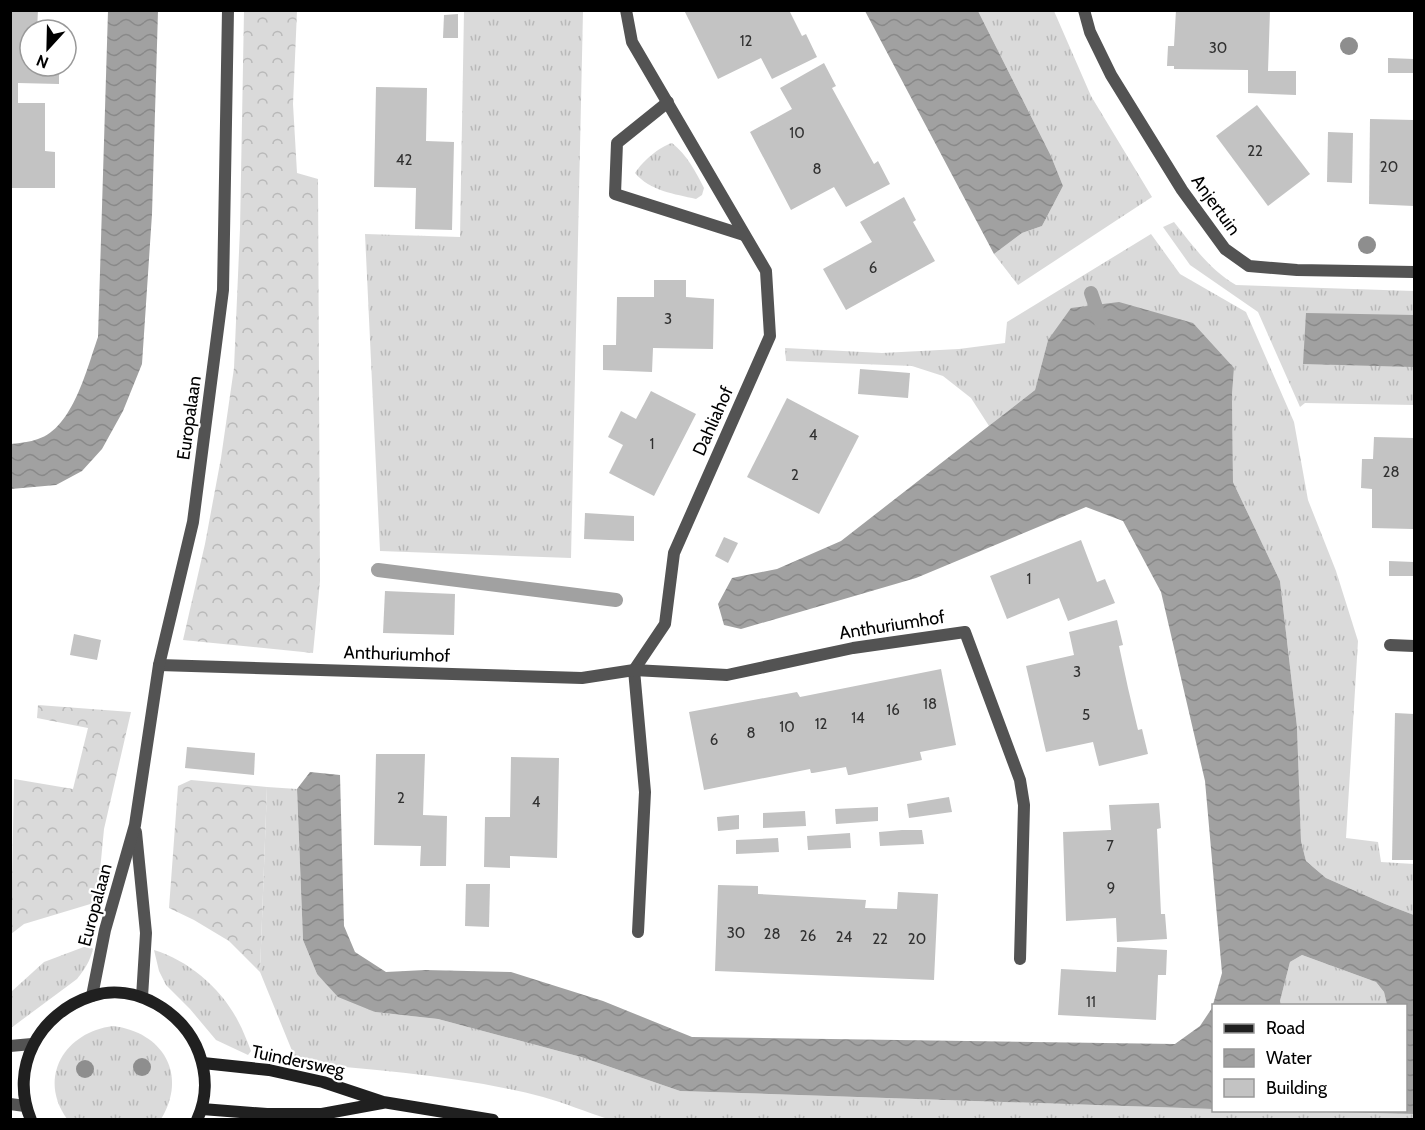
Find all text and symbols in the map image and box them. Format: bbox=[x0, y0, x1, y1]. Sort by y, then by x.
north arrow bbox=[18, 18, 78, 78]
house number: 12 bbox=[740, 32, 753, 50]
house number: 30 bbox=[1209, 39, 1227, 57]
text: N bbox=[34, 51, 51, 72]
house number: 10 bbox=[789, 124, 805, 142]
house number: 22 bbox=[1247, 142, 1263, 160]
house number: 42 bbox=[396, 151, 412, 169]
house number: 20 bbox=[1380, 158, 1398, 176]
house number: 8 bbox=[812, 160, 822, 178]
street label: Anjertuin bbox=[1187, 171, 1245, 239]
house number: 6 bbox=[869, 259, 877, 277]
house number: 3 bbox=[664, 310, 672, 328]
street label: Europalaan bbox=[172, 375, 206, 461]
street label: Dahliahof bbox=[688, 383, 738, 459]
house number: 4 bbox=[809, 426, 818, 444]
house number: 1 bbox=[650, 435, 654, 453]
house number: 28 bbox=[1383, 463, 1399, 481]
house number: 2 bbox=[791, 466, 799, 484]
house number: 1 bbox=[1027, 570, 1031, 588]
street label: Anthuriumhof bbox=[838, 606, 946, 644]
street label: Anthuriumhof bbox=[343, 641, 451, 667]
house number: 3 bbox=[1073, 663, 1081, 681]
house number: 18 bbox=[923, 695, 937, 713]
house number: 16 bbox=[886, 701, 900, 719]
house number: 5 bbox=[1082, 706, 1090, 724]
house number: 14 bbox=[851, 709, 865, 727]
house number: 12 bbox=[815, 715, 828, 733]
house number: 10 bbox=[779, 718, 795, 736]
house number: 8 bbox=[746, 724, 756, 742]
house number: 6 bbox=[710, 731, 718, 749]
house number: 2 bbox=[397, 789, 405, 807]
house number: 4 bbox=[532, 793, 541, 811]
house number: 7 bbox=[1106, 837, 1114, 855]
street label: Europalaan bbox=[73, 861, 117, 949]
house number: 9 bbox=[1107, 879, 1115, 897]
house number: 30 bbox=[727, 924, 745, 942]
house number: 28 bbox=[764, 925, 780, 943]
house number: 26 bbox=[800, 927, 816, 945]
house number: 24 bbox=[836, 928, 853, 946]
house number: 22 bbox=[872, 930, 888, 948]
house number: 20 bbox=[908, 930, 926, 948]
house number: 11 bbox=[1086, 993, 1096, 1011]
legend bbox=[1212, 1004, 1407, 1112]
text: Road bbox=[1266, 1017, 1305, 1039]
street label: Tuindersweg bbox=[249, 1040, 348, 1082]
text: Water bbox=[1266, 1047, 1312, 1069]
text: Building bbox=[1266, 1077, 1328, 1099]

